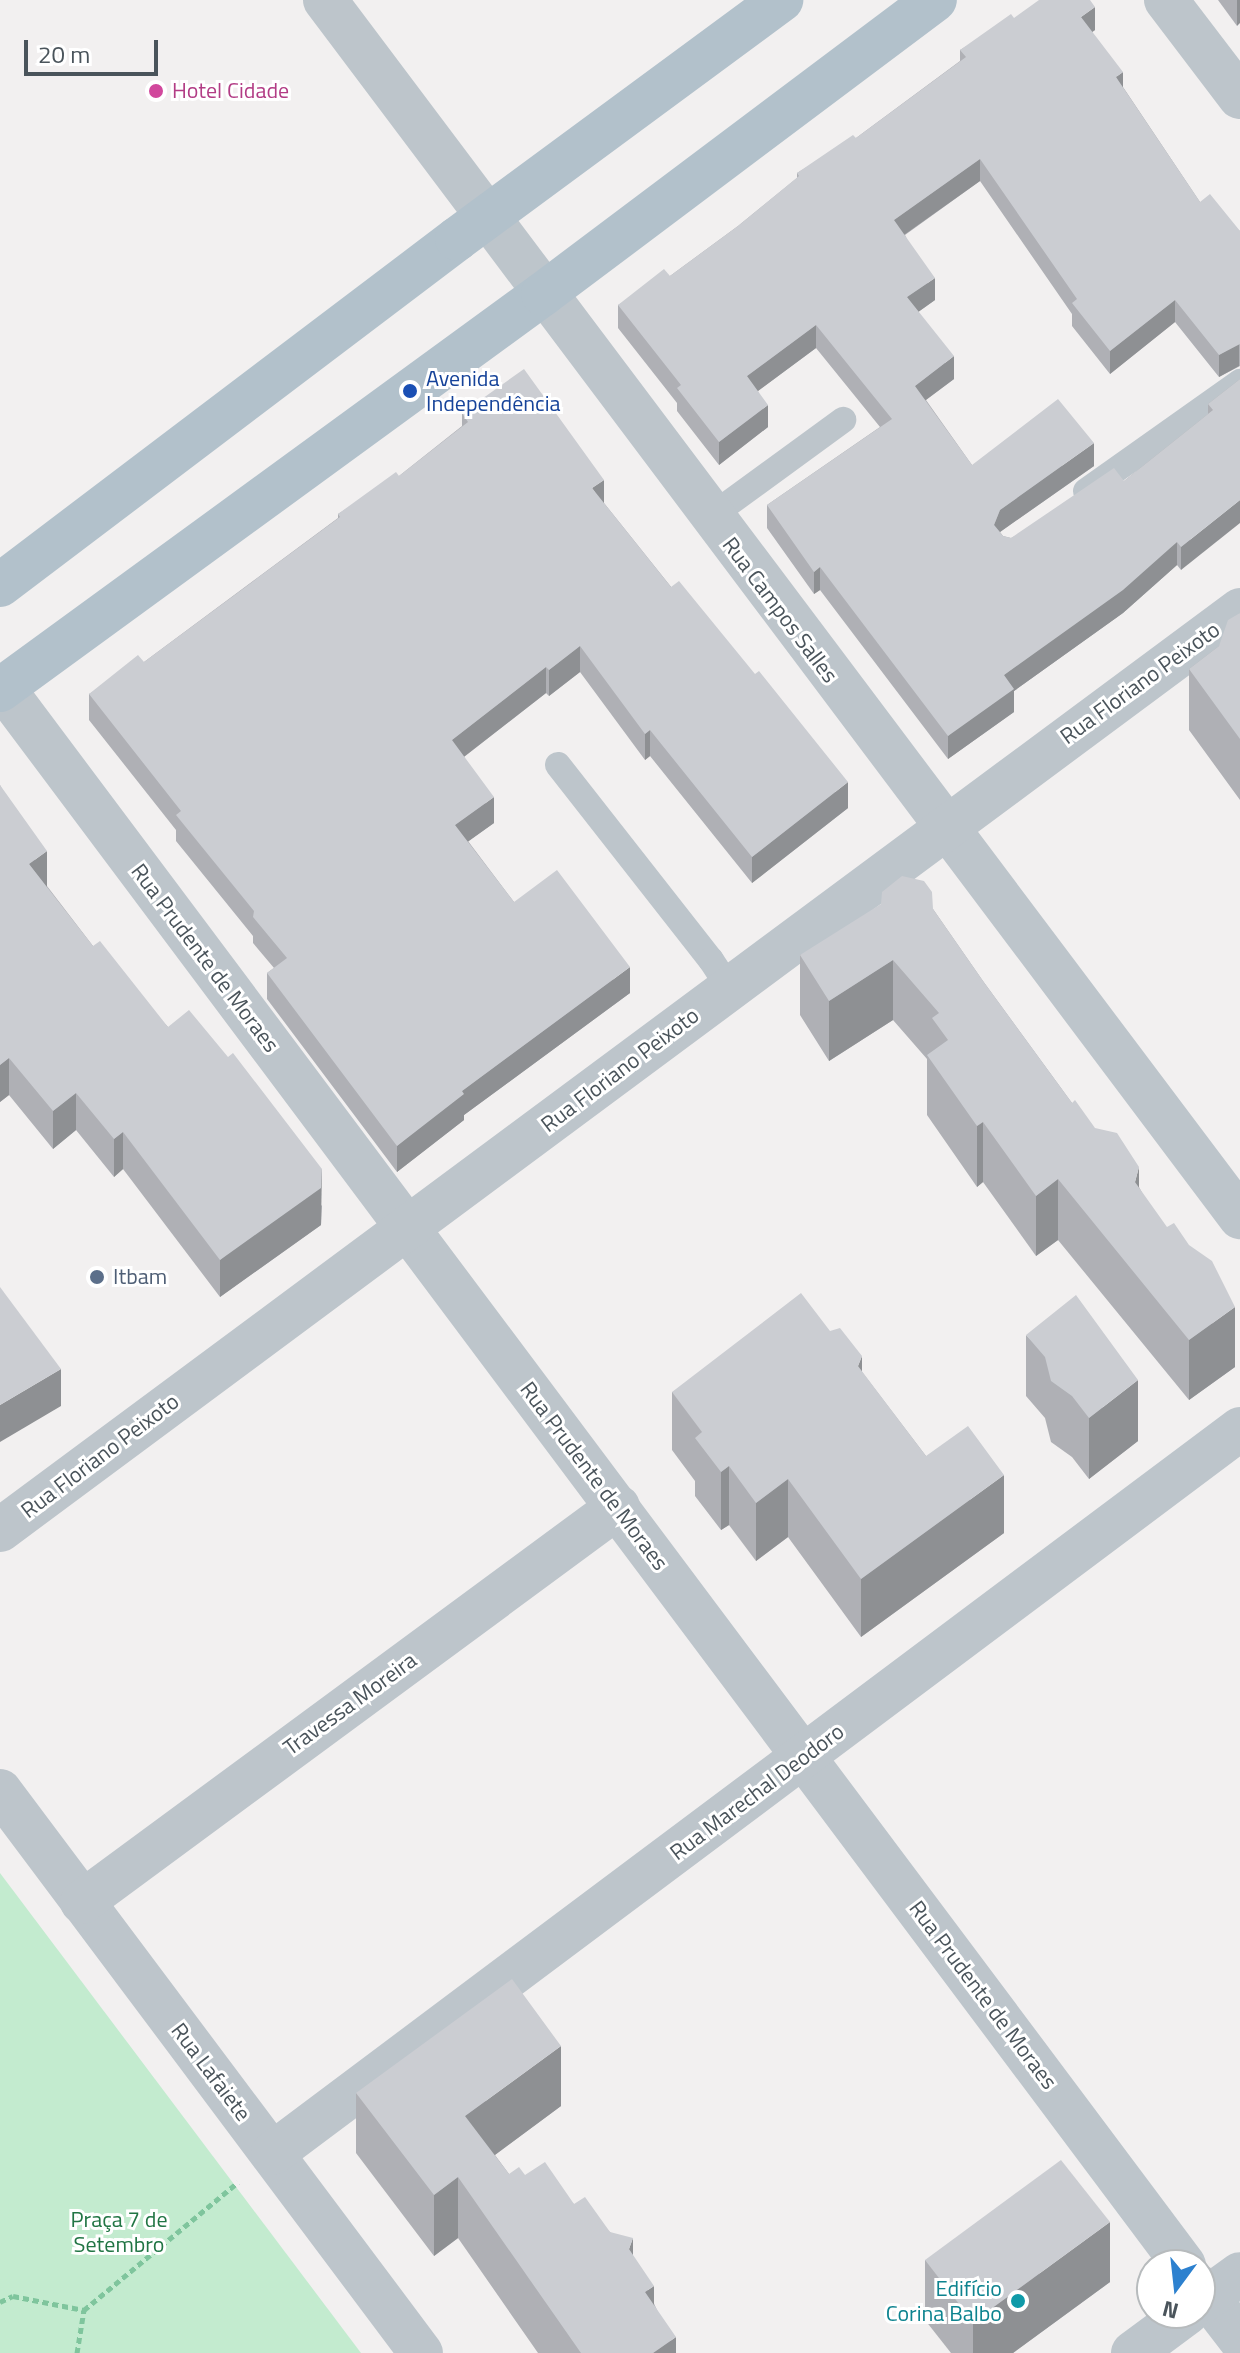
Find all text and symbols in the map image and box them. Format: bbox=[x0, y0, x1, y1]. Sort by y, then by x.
scale bar bbox=[28, 24, 162, 74]
text: 20 m bbox=[38, 36, 90, 72]
place label: Hotel Cidade bbox=[172, 78, 289, 104]
marker: Hotel Cidade bbox=[147, 82, 165, 100]
place label: Avenida Independência bbox=[426, 365, 560, 416]
marker: Avenida Independência bbox=[401, 382, 419, 400]
street label: Rua Campos Salles bbox=[717, 532, 843, 688]
street label: Rua Floriano Peixoto bbox=[1055, 616, 1225, 750]
street label: Rua Prudente de Moraes bbox=[126, 859, 284, 1057]
street label: Rua Floriano Peixoto bbox=[536, 1002, 704, 1138]
place label: Itbam bbox=[113, 1264, 167, 1290]
marker: Itbam bbox=[88, 1268, 106, 1286]
street label: Rua Prudente de Moraes bbox=[515, 1377, 673, 1575]
street label: Rua Floriano Peixoto bbox=[16, 1388, 184, 1524]
street label: Travessa Moreira bbox=[278, 1647, 422, 1761]
street label: Rua Marechal Deodoro bbox=[665, 1718, 849, 1866]
street label: Rua Prudente de Moraes bbox=[904, 1896, 1062, 2094]
street label: Rua Lafaiete bbox=[166, 2018, 256, 2126]
park label: Praça 7 de Setembro bbox=[70, 2206, 168, 2258]
north arrow bbox=[1136, 2249, 1216, 2329]
place label: Edifício Corina Balbo bbox=[886, 2275, 1002, 2326]
marker: Edifício Corina Balbo bbox=[1009, 2292, 1027, 2310]
text: N bbox=[1159, 2292, 1182, 2329]

